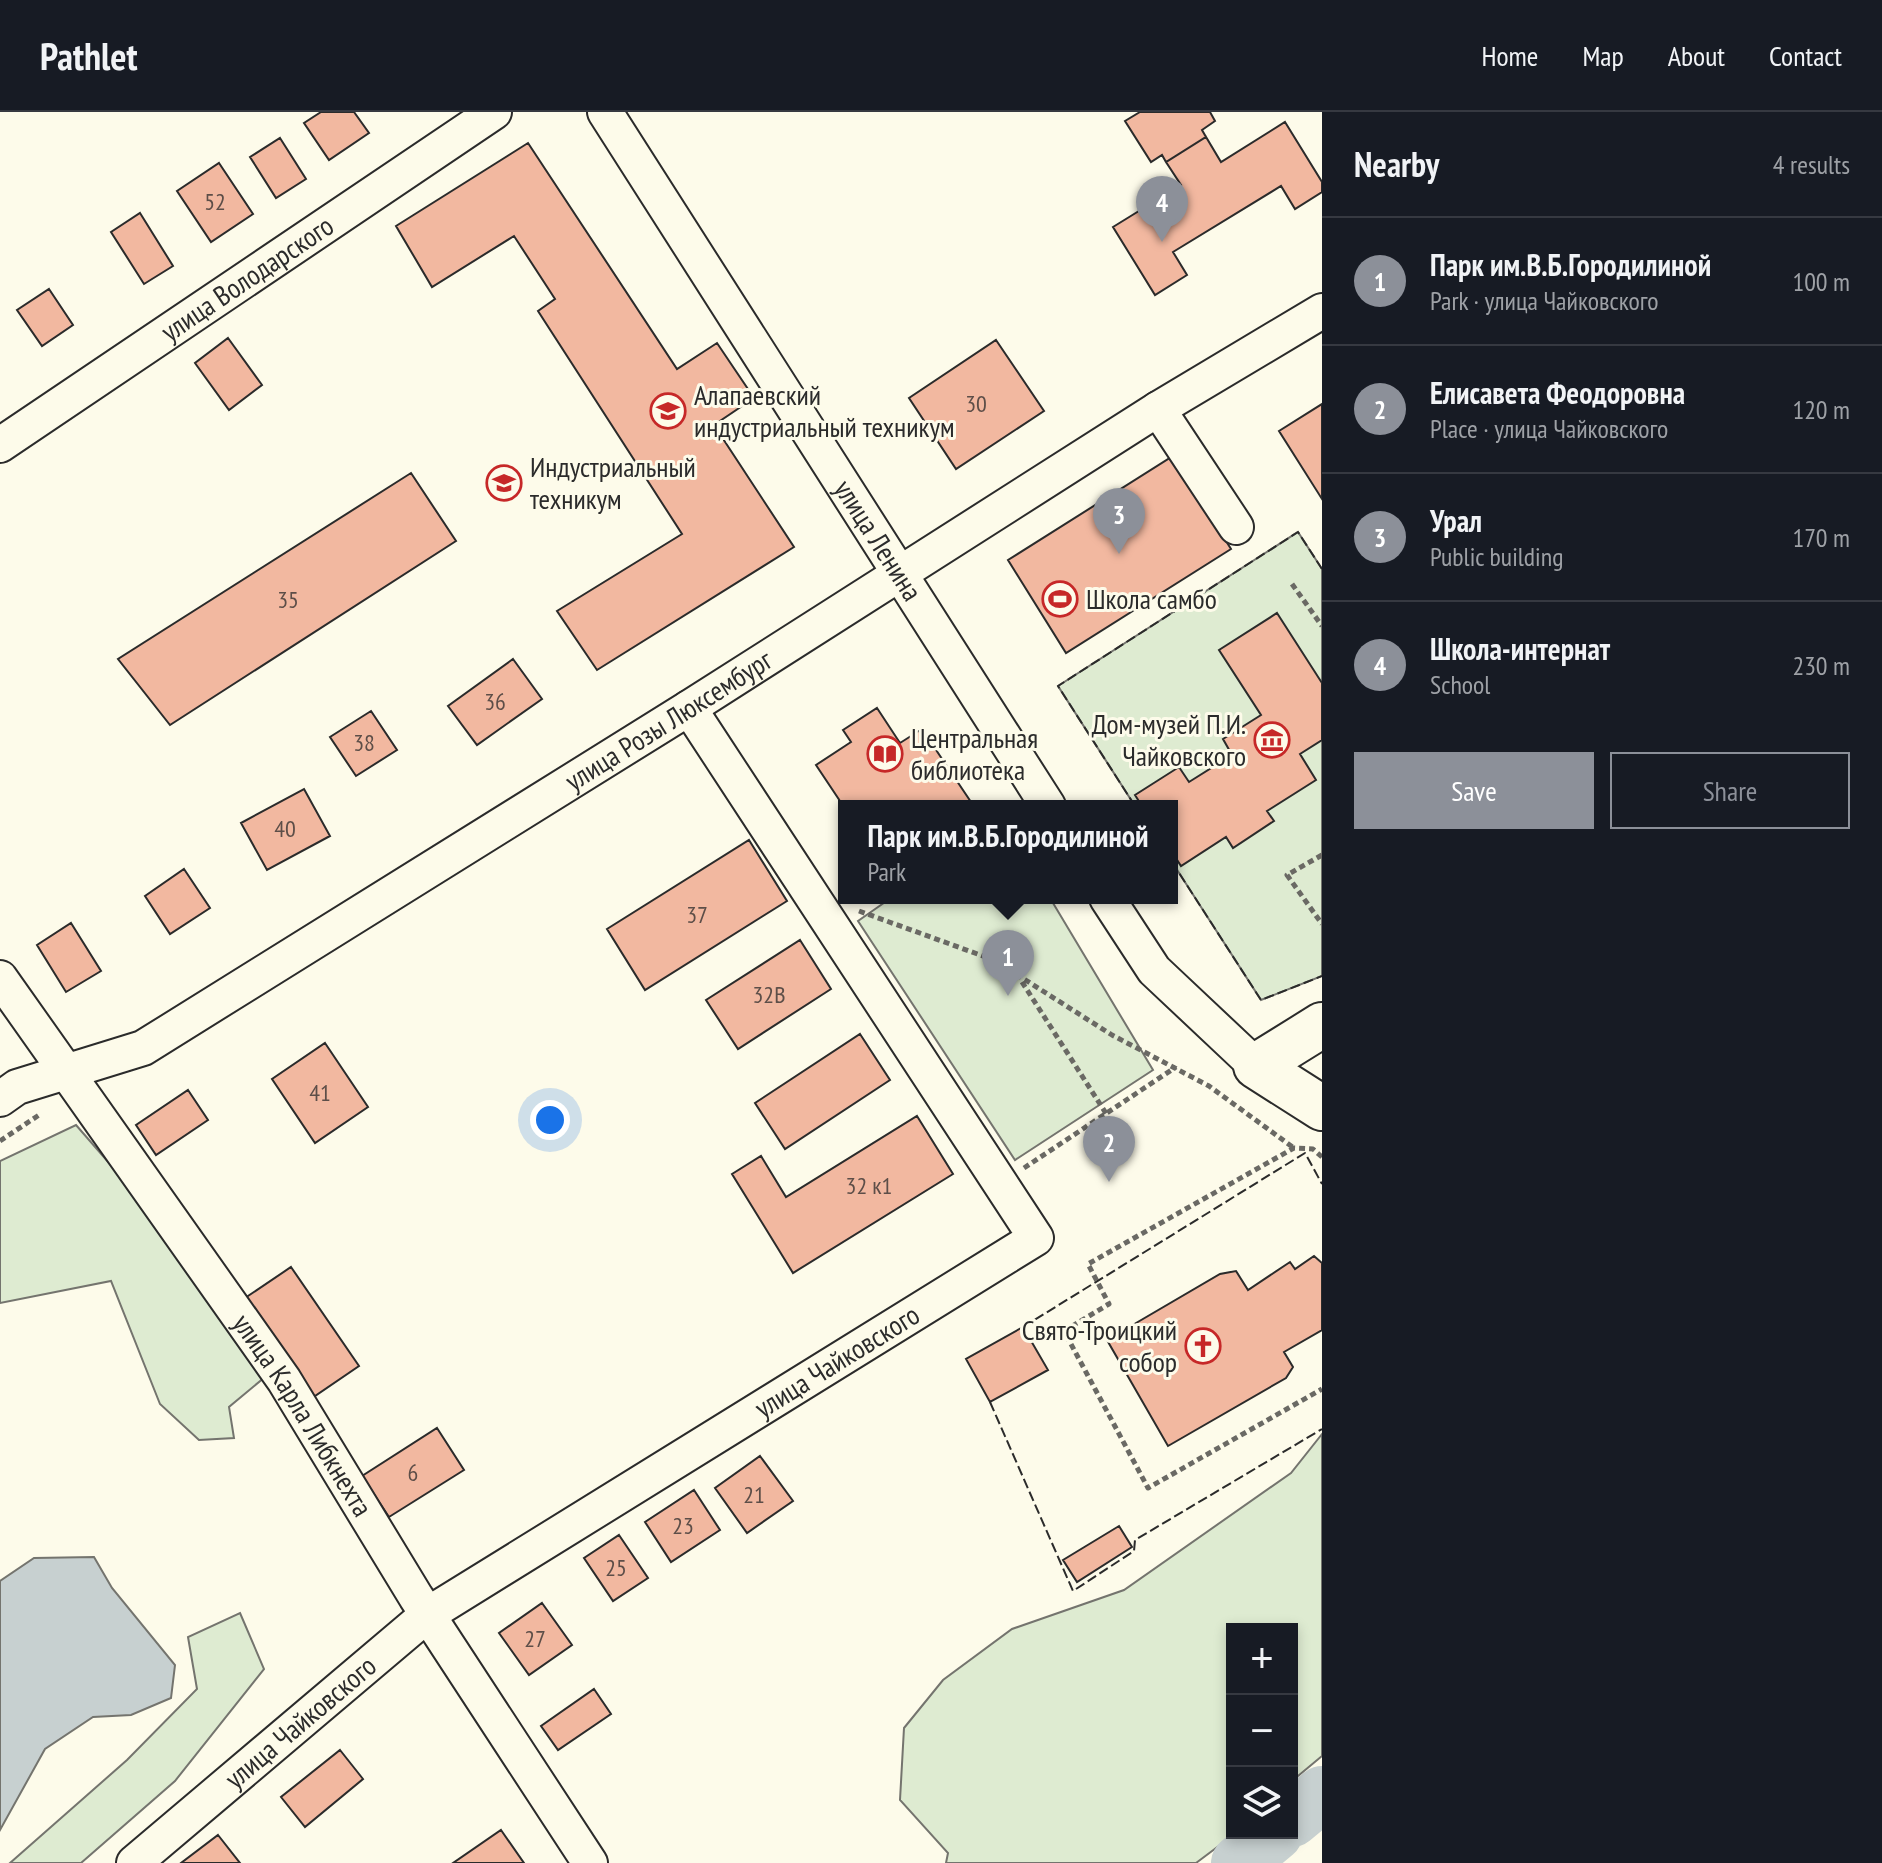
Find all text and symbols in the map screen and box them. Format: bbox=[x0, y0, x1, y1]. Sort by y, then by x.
text: Pathlet bbox=[40, 31, 138, 80]
text: Home bbox=[1482, 37, 1538, 74]
text: Map bbox=[1582, 37, 1624, 74]
text: About bbox=[1668, 37, 1725, 74]
text: Contact bbox=[1769, 37, 1842, 74]
text: Nearby bbox=[1354, 142, 1439, 186]
text: 4 results bbox=[1773, 148, 1850, 181]
pin: 4 bbox=[1136, 176, 1188, 242]
house number: 52 bbox=[204, 186, 226, 217]
street label: улица Володарского bbox=[153, 207, 340, 349]
text: Парк им.В.Б.Городилиной bbox=[1430, 245, 1711, 284]
text: 1 bbox=[1374, 265, 1386, 298]
text: 100 m bbox=[1792, 265, 1850, 298]
text: Park · улица Чайковского bbox=[1430, 284, 1658, 317]
text: Елисавета Феодоровна bbox=[1430, 373, 1685, 412]
place label: Алапаевский индустриальный техникум bbox=[694, 376, 955, 445]
house number: 30 bbox=[965, 388, 987, 419]
school or university icon: Алапаевский индустриальный техникум bbox=[649, 392, 687, 430]
text: 2 bbox=[1374, 393, 1386, 426]
text: 120 m bbox=[1792, 393, 1850, 426]
text: Place · улица Чайковского bbox=[1430, 412, 1668, 445]
place label: Индустриальный техникум bbox=[530, 448, 696, 517]
school or university icon: Индустриальный техникум bbox=[485, 464, 523, 502]
street label: улица Ленина bbox=[826, 472, 931, 608]
pin: 3 bbox=[1093, 488, 1145, 554]
text: Урал bbox=[1430, 501, 1482, 540]
text: 3 bbox=[1374, 521, 1386, 554]
text: 170 m bbox=[1792, 521, 1850, 554]
text: Public building bbox=[1430, 540, 1563, 573]
sports icon: Школа самбо bbox=[1041, 580, 1079, 618]
place label: Школа самбо bbox=[1086, 580, 1217, 617]
house number: 35 bbox=[277, 584, 299, 615]
text: Школа-интернат bbox=[1430, 629, 1610, 668]
street label: улица Розы Люксембург bbox=[558, 641, 779, 799]
text: 4 bbox=[1374, 649, 1386, 682]
text: 230 m bbox=[1792, 649, 1850, 682]
text: School bbox=[1430, 668, 1490, 701]
house number: 36 bbox=[484, 686, 506, 717]
place label: Дом-музей П.И. Чайковского bbox=[1092, 705, 1246, 774]
place label: Центральная библиотека bbox=[911, 719, 1038, 788]
museum icon: Дом-музей П.И. Чайковского bbox=[1253, 721, 1291, 759]
house number: 38 bbox=[353, 727, 375, 758]
library icon: Центральная библиотека bbox=[866, 735, 904, 773]
button: Save bbox=[1354, 752, 1594, 829]
button: Share bbox=[1610, 752, 1850, 829]
popup bbox=[838, 800, 1178, 904]
house number: 40 bbox=[274, 813, 296, 844]
text: Парк им.В.Б.Городилиной bbox=[867, 816, 1149, 855]
text: Park bbox=[867, 855, 906, 888]
house number: 37 bbox=[686, 899, 708, 930]
pin: 1 bbox=[982, 930, 1034, 996]
house number: 32В bbox=[753, 979, 785, 1010]
house number: 41 bbox=[309, 1077, 331, 1108]
your location bbox=[530, 1100, 570, 1140]
pin: 2 bbox=[1083, 1116, 1135, 1182]
house number: 32 к1 bbox=[846, 1170, 892, 1201]
street label: улица Чайковского bbox=[747, 1296, 926, 1426]
street label: улица Карла Либкнехта bbox=[225, 1306, 382, 1523]
place label: Свято-Троицкий собор bbox=[1022, 1311, 1177, 1380]
church icon: Свято-Троицкий собор bbox=[1184, 1327, 1222, 1365]
house number: 6 bbox=[408, 1457, 418, 1488]
house number: 21 bbox=[743, 1479, 765, 1510]
house number: 23 bbox=[672, 1510, 694, 1541]
house number: 25 bbox=[605, 1552, 627, 1583]
house number: 27 bbox=[524, 1623, 546, 1654]
map controls bbox=[1226, 1623, 1298, 1839]
button: + bbox=[1226, 1623, 1298, 1695]
street label: улица Чайковского bbox=[217, 1647, 384, 1796]
button: − bbox=[1226, 1695, 1298, 1767]
button: layers bbox=[1226, 1767, 1298, 1839]

